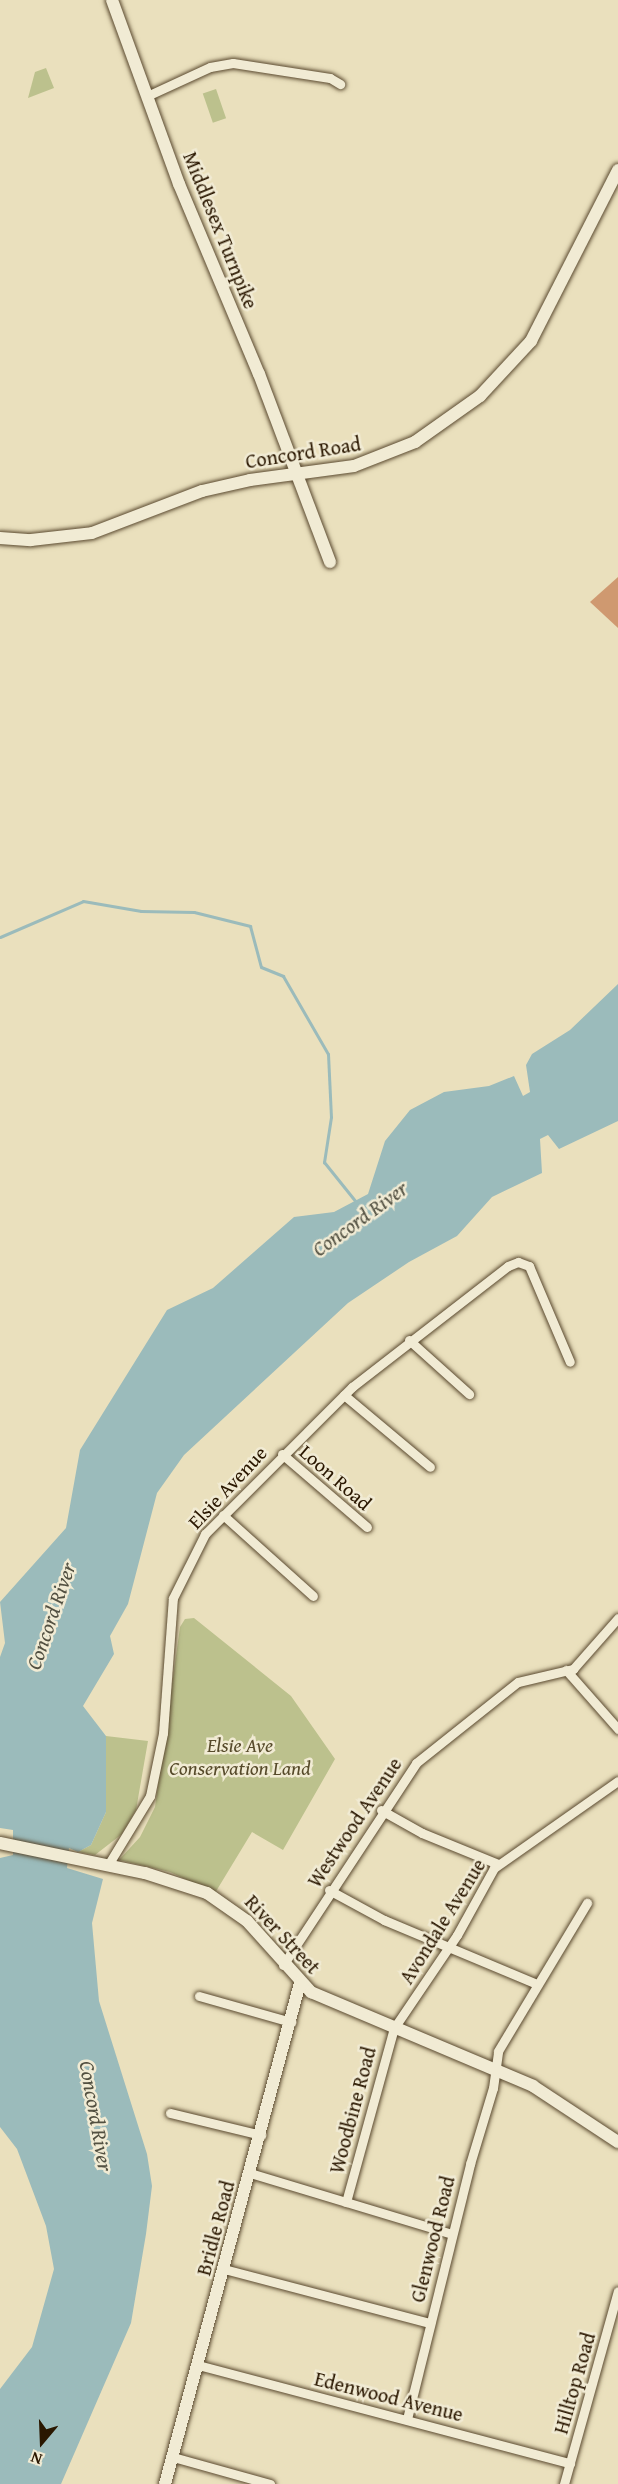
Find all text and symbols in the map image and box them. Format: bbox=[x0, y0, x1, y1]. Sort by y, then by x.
street label: Middlesex Turnpike bbox=[179, 148, 263, 312]
street label: Concord Road bbox=[244, 431, 362, 473]
water label: Concord River bbox=[307, 1176, 413, 1262]
street label: Loon Road bbox=[295, 1439, 377, 1515]
street label: Elsie Avenue bbox=[183, 1441, 271, 1533]
water label: Concord River bbox=[21, 1559, 81, 1673]
park label: Elsie Ave Conservation Land bbox=[169, 1733, 311, 1780]
street label: Westwood Avenue bbox=[302, 1753, 406, 1891]
street label: Avondale Avenue bbox=[394, 1854, 490, 1988]
street label: River Street bbox=[240, 1890, 326, 1978]
street label: Woodbine Road bbox=[324, 2044, 380, 2176]
water label: Concord River bbox=[74, 2059, 118, 2173]
street label: Glenwood Road bbox=[405, 2173, 459, 2305]
street label: Bridle Road bbox=[191, 2178, 239, 2278]
street label: Hilltop Road bbox=[548, 2330, 600, 2436]
street label: Edenwood Avenue bbox=[312, 2366, 466, 2426]
north arrow bbox=[12, 2412, 72, 2472]
text: N bbox=[27, 2446, 45, 2472]

